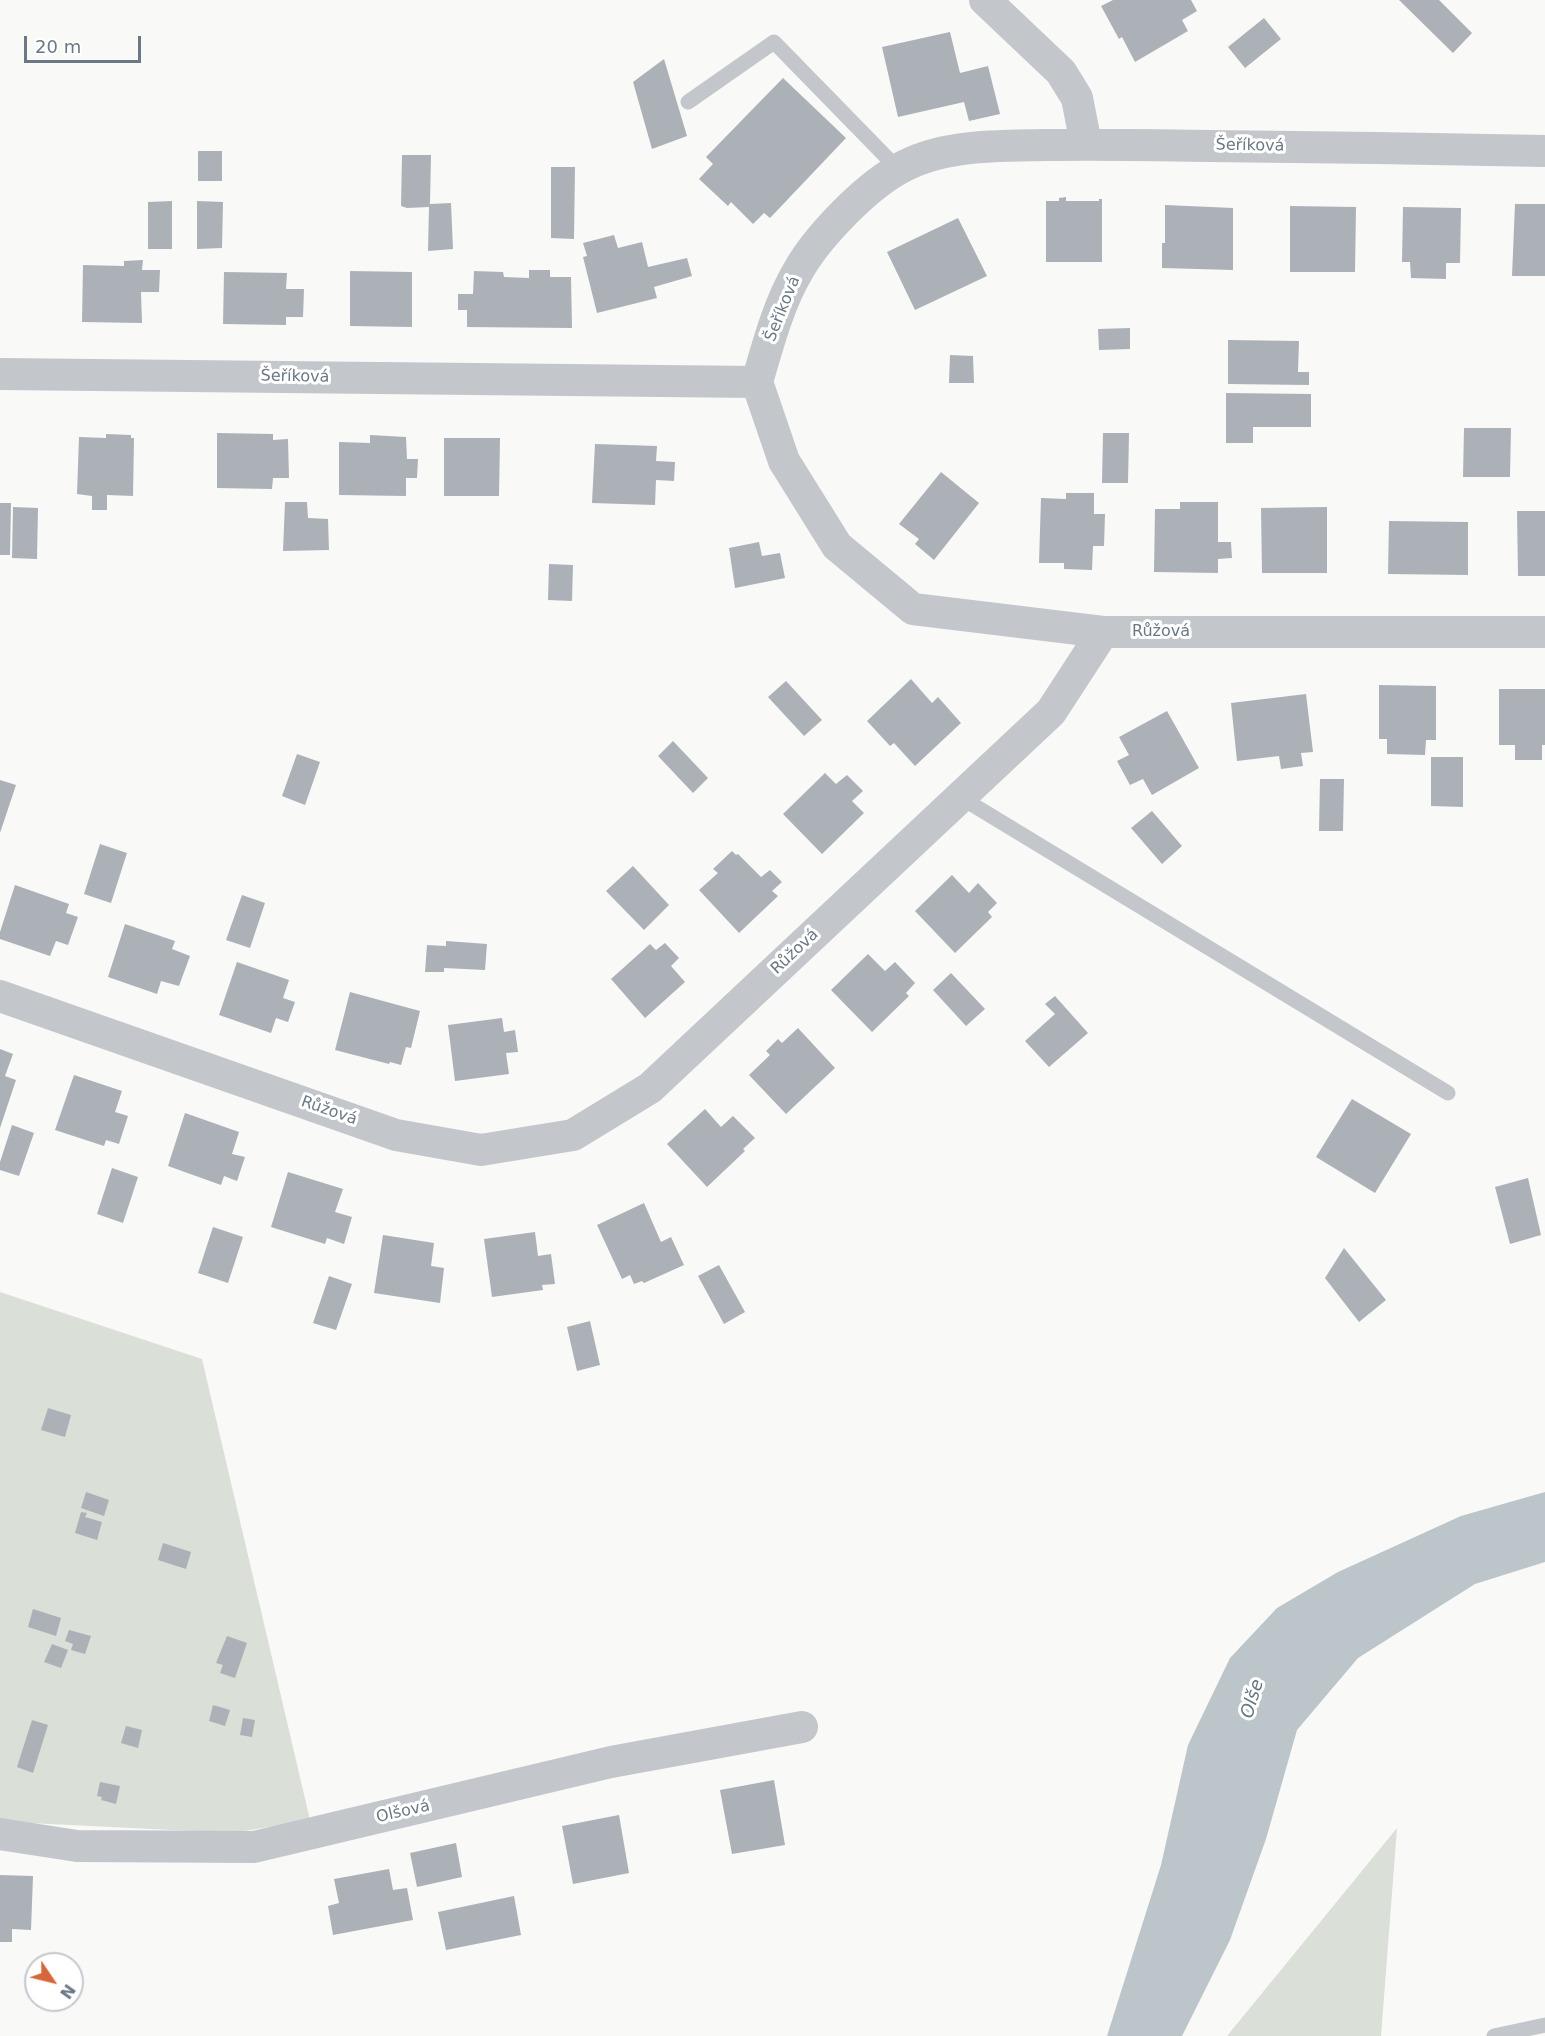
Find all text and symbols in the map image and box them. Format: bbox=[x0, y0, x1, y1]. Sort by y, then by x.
scale bar bbox=[27, 24, 144, 62]
text: 20 m bbox=[35, 36, 81, 57]
street label: Šeříková bbox=[1215, 136, 1285, 156]
street label: Šeříková bbox=[761, 274, 805, 344]
street label: Šeříková bbox=[260, 367, 330, 387]
street label: Růžová bbox=[1132, 622, 1190, 642]
street label: Růžová bbox=[767, 925, 823, 979]
street label: Růžová bbox=[298, 1092, 360, 1130]
water label: Olše bbox=[1237, 1677, 1269, 1721]
street label: Olšová bbox=[374, 1797, 432, 1827]
north arrow bbox=[24, 1952, 84, 2012]
text: N bbox=[56, 1981, 79, 2002]

